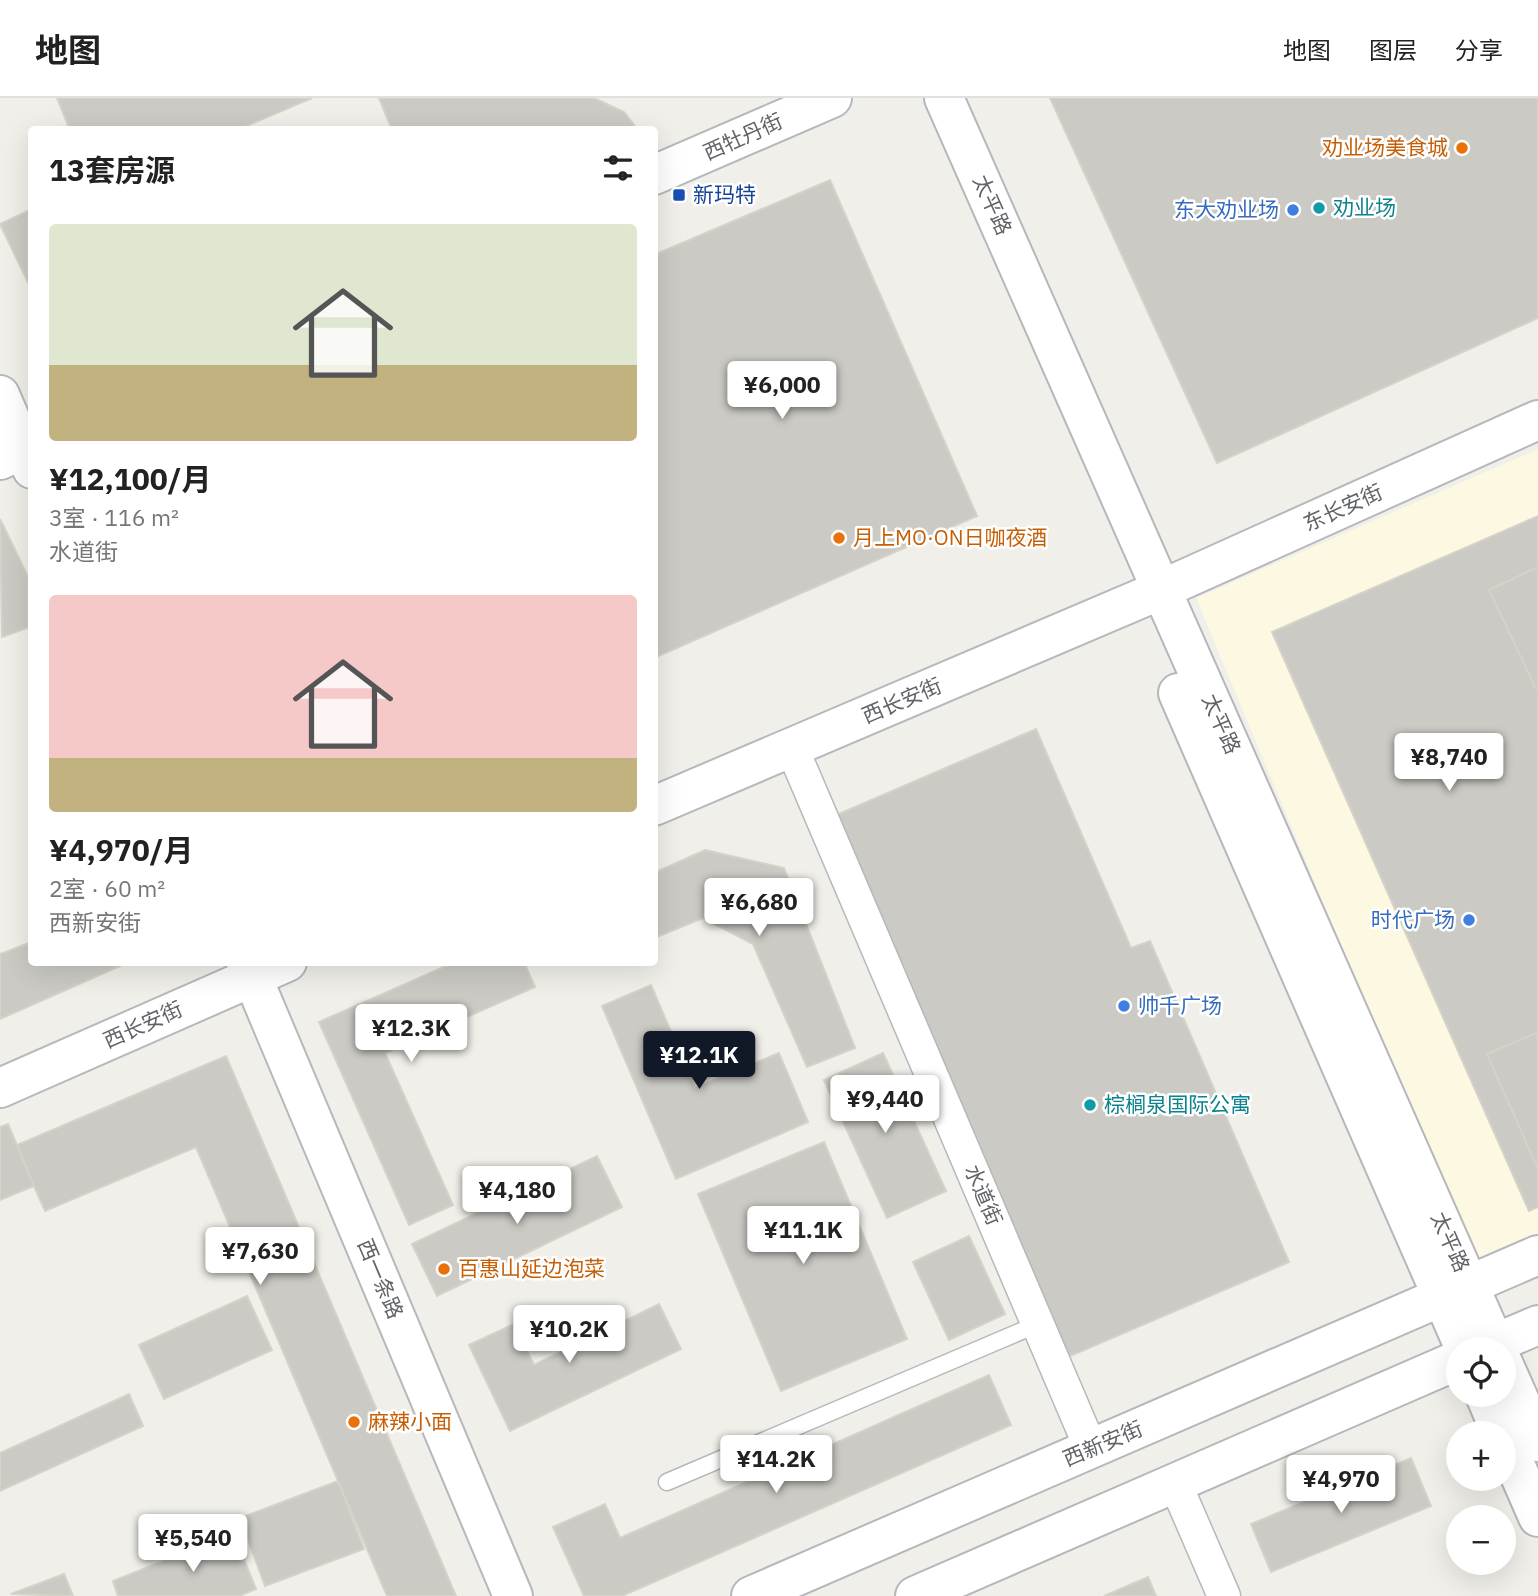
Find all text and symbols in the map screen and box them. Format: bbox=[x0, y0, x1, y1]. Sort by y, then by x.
text: 地图 bbox=[35, 28, 101, 71]
text: 地图 bbox=[1283, 34, 1331, 66]
text: 图层 bbox=[1369, 34, 1417, 66]
text: 分享 bbox=[1455, 34, 1503, 66]
street label: 西牡丹街 bbox=[699, 106, 787, 166]
place label: 劝业场美食城 bbox=[1322, 133, 1448, 161]
marker: 劝业场美食城 bbox=[1454, 140, 1470, 156]
icon: filters bbox=[599, 149, 637, 187]
text: 13套房源 bbox=[49, 150, 175, 189]
street label: 太平路 bbox=[967, 170, 1019, 239]
place label: 新玛特 bbox=[693, 180, 756, 208]
marker: 新玛特 bbox=[671, 187, 687, 203]
place label: 劝业场 bbox=[1333, 193, 1396, 221]
place label: 东大劝业场 bbox=[1174, 195, 1279, 223]
marker: 劝业场 bbox=[1311, 200, 1327, 216]
marker: 东大劝业场 bbox=[1285, 202, 1301, 218]
icon: home bbox=[280, 270, 406, 396]
pin: ¥6,000 bbox=[725, 362, 839, 421]
text: ¥6,000 bbox=[743, 369, 821, 399]
text: ¥12,100/月 bbox=[49, 459, 212, 498]
street label: 东长安街 bbox=[1299, 477, 1387, 537]
text: 3室 · 116 m² bbox=[49, 502, 179, 532]
place label: 月上MO·ON日咖夜酒 bbox=[853, 523, 1047, 551]
marker: 月上MO·ON日咖夜酒 bbox=[831, 530, 847, 546]
text: 水道街 bbox=[49, 536, 118, 566]
icon: home bbox=[280, 641, 406, 767]
street label: 西长安街 bbox=[857, 671, 946, 729]
street label: 太平路 bbox=[1196, 689, 1248, 758]
pin: ¥8,740 bbox=[1392, 734, 1506, 793]
text: ¥8,740 bbox=[1410, 741, 1488, 771]
text: ¥4,970/月 bbox=[49, 830, 194, 869]
text: 2室 · 60 m² bbox=[49, 873, 165, 903]
pin: ¥6,680 bbox=[702, 878, 816, 938]
text: ¥6,680 bbox=[720, 886, 798, 916]
place label: 时代广场 bbox=[1371, 905, 1455, 933]
text: 西新安街 bbox=[49, 907, 141, 937]
marker: 时代广场 bbox=[1461, 912, 1477, 928]
place label: 帅千广场 bbox=[1138, 991, 1222, 1019]
street label: 西长安街 bbox=[99, 994, 187, 1054]
marker: 帅千广场 bbox=[1116, 998, 1132, 1014]
pin: ¥12.3K bbox=[354, 1004, 468, 1064]
text: ¥12.3K bbox=[371, 1012, 451, 1042]
pin: ¥12.1K bbox=[642, 1032, 756, 1091]
text: ¥12.1K bbox=[659, 1039, 739, 1069]
pin: ¥9,440 bbox=[828, 1076, 942, 1135]
text: ¥9,440 bbox=[846, 1083, 924, 1113]
place label: 棕榈泉国际公寓 bbox=[1104, 1090, 1251, 1118]
marker: 棕榈泉国际公寓 bbox=[1082, 1097, 1098, 1113]
street label: 水道街 bbox=[959, 1160, 1009, 1229]
pin: ¥4,180 bbox=[460, 1166, 574, 1226]
text: ¥4,180 bbox=[478, 1174, 556, 1204]
pin: ¥11.1K bbox=[746, 1206, 860, 1266]
street label: 太平路 bbox=[1425, 1207, 1477, 1276]
text: ¥11.1K bbox=[763, 1214, 843, 1244]
pin: ¥7,630 bbox=[203, 1228, 317, 1287]
street label: 西一条路 bbox=[352, 1234, 410, 1323]
text: ¥7,630 bbox=[221, 1235, 299, 1265]
place label: 百惠山延边泡菜 bbox=[458, 1254, 605, 1282]
marker: 百惠山延边泡菜 bbox=[436, 1261, 452, 1277]
pin: ¥10.2K bbox=[512, 1306, 626, 1365]
text: ¥10.2K bbox=[529, 1313, 609, 1343]
map controls bbox=[1446, 1337, 1516, 1575]
button: locate bbox=[1446, 1337, 1516, 1407]
place label: 麻辣小面 bbox=[368, 1407, 452, 1435]
marker: 麻辣小面 bbox=[346, 1414, 362, 1430]
street label: 西新安街 bbox=[1058, 1414, 1147, 1472]
button: + bbox=[1446, 1421, 1516, 1491]
pin: ¥14.2K bbox=[719, 1436, 833, 1495]
text: ¥14.2K bbox=[736, 1443, 816, 1473]
pin: ¥4,970 bbox=[1284, 1456, 1398, 1515]
text: ¥4,970 bbox=[1302, 1463, 1380, 1493]
button: − bbox=[1446, 1505, 1516, 1575]
pin: ¥5,540 bbox=[136, 1514, 250, 1574]
text: ¥5,540 bbox=[154, 1522, 232, 1552]

